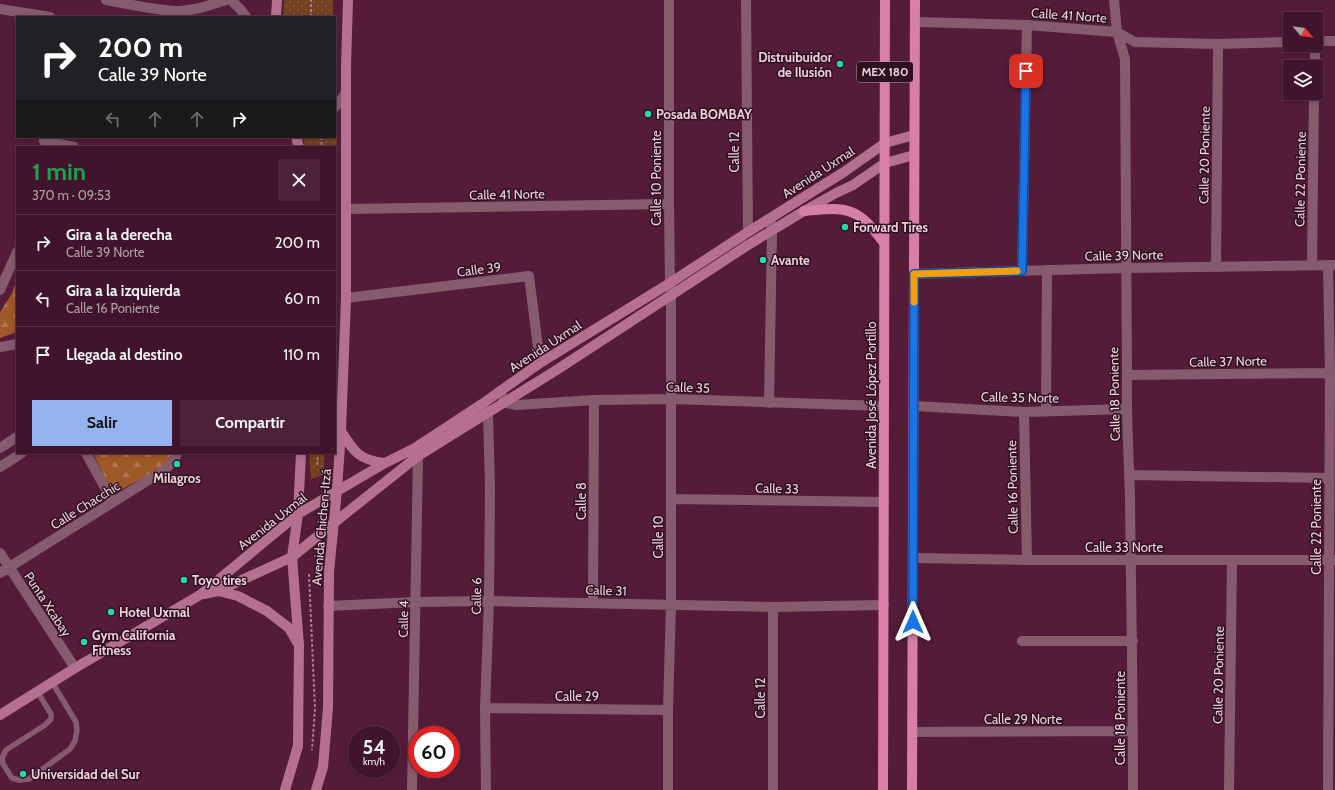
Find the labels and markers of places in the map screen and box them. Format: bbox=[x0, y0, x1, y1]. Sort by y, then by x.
place label: Distruibuidor de Ilusión bbox=[758, 49, 833, 80]
pin bbox=[1009, 54, 1043, 88]
marker: Distruibuidor de Ilusión bbox=[835, 59, 845, 69]
place label: Posada BOMBAY bbox=[656, 106, 752, 122]
marker: Posada BOMBAY bbox=[643, 109, 653, 119]
place label: Forward Tires bbox=[853, 219, 929, 235]
marker: Forward Tires bbox=[840, 222, 850, 232]
place label: Avante bbox=[771, 252, 810, 268]
marker: Avante bbox=[758, 255, 768, 265]
marker: Milagros bbox=[172, 459, 182, 469]
place label: Milagros bbox=[153, 470, 201, 486]
place label: Toyo tires bbox=[192, 572, 247, 588]
marker: Toyo tires bbox=[179, 575, 189, 585]
place label: Hotel Uxmal bbox=[119, 604, 191, 620]
marker: Hotel Uxmal bbox=[106, 607, 116, 617]
place label: Gym California Fitness bbox=[92, 627, 176, 658]
marker: Gym California Fitness bbox=[79, 637, 89, 647]
place label: Universidad del Sur bbox=[31, 766, 141, 782]
marker: Universidad del Sur bbox=[18, 769, 28, 779]

